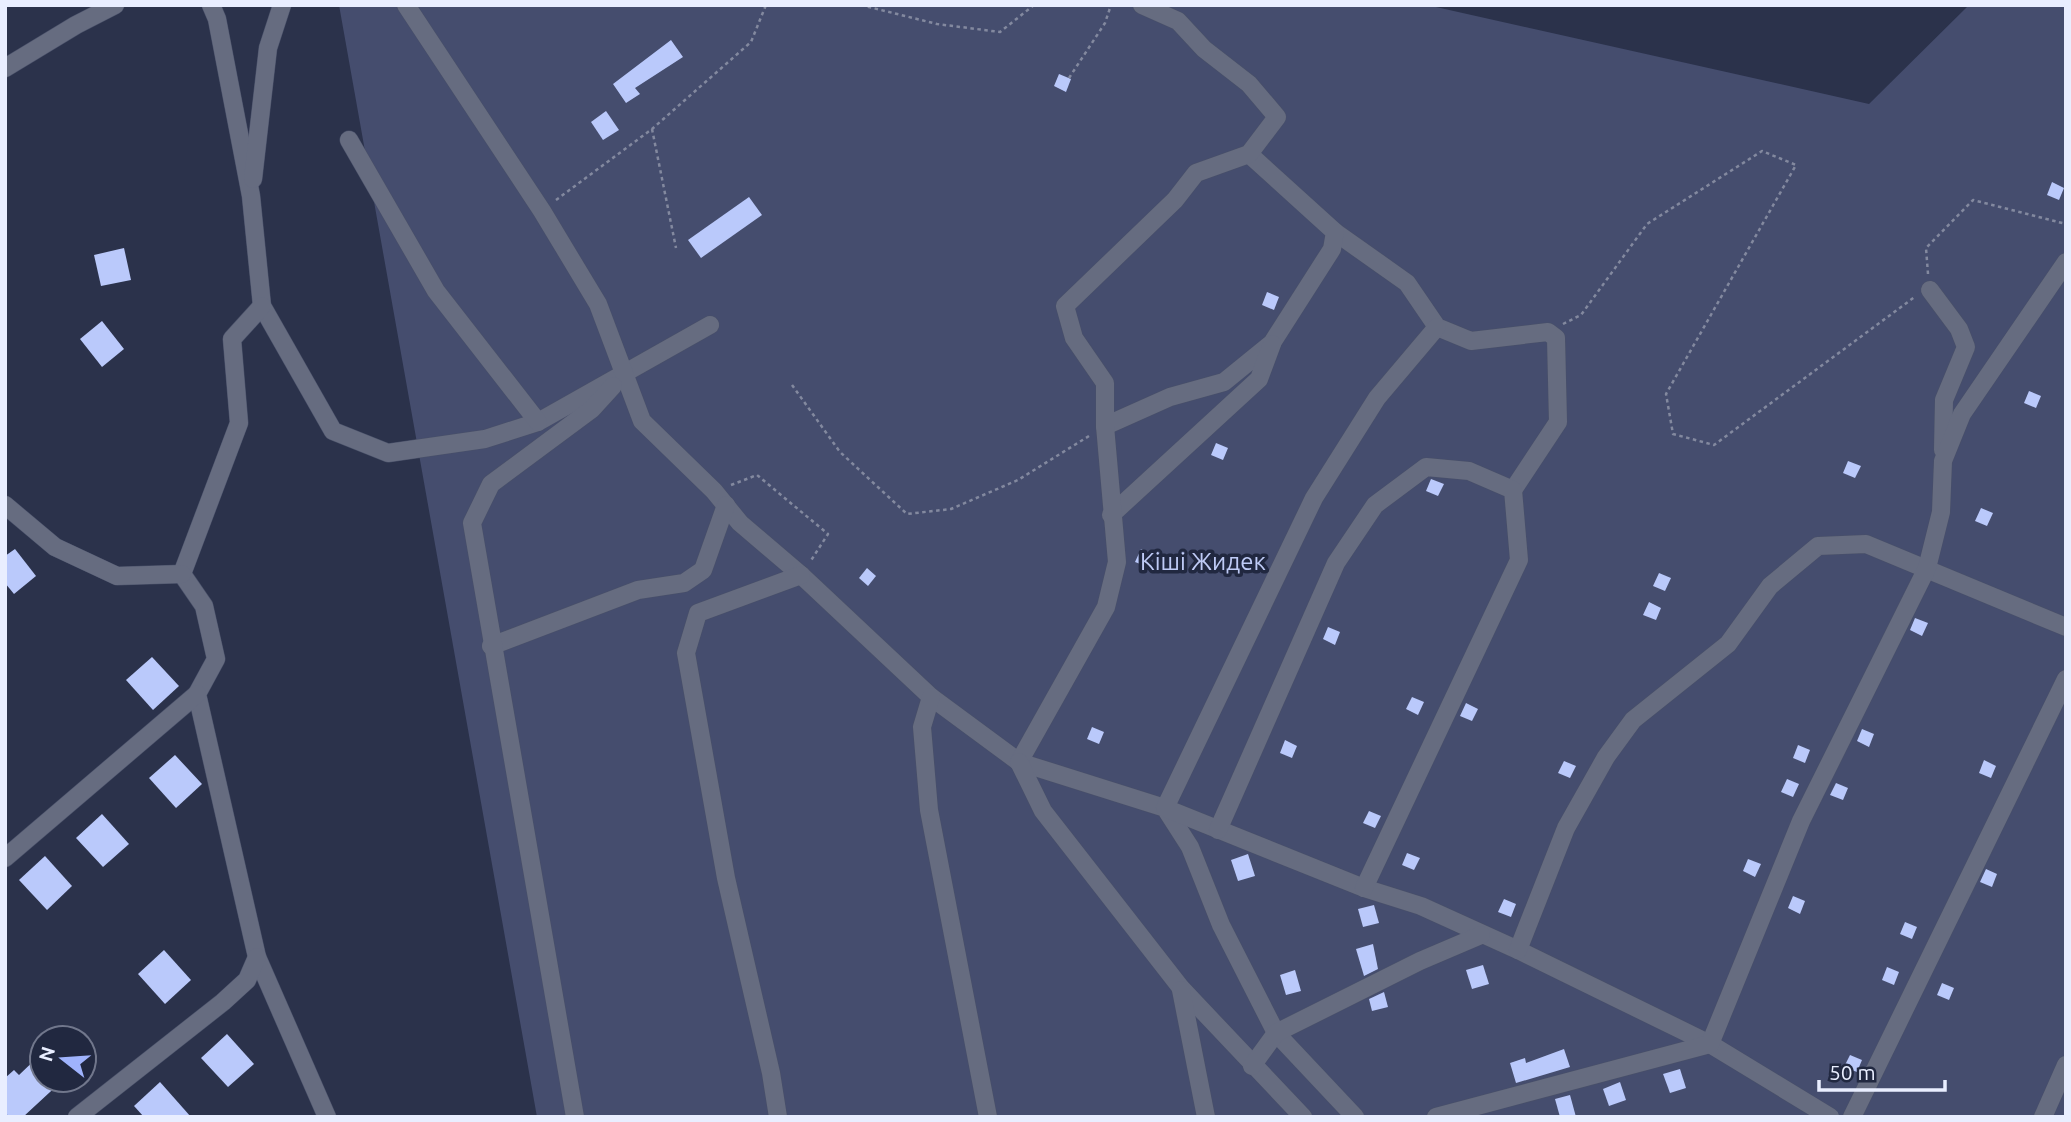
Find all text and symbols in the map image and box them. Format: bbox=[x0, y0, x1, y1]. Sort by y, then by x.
park label: Кіші Жидек bbox=[1140, 548, 1266, 575]
north arrow bbox=[28, 1024, 98, 1094]
text: N bbox=[34, 1044, 59, 1064]
scale bar bbox=[1819, 1048, 1945, 1092]
text: 50 m bbox=[1829, 1060, 1876, 1084]

